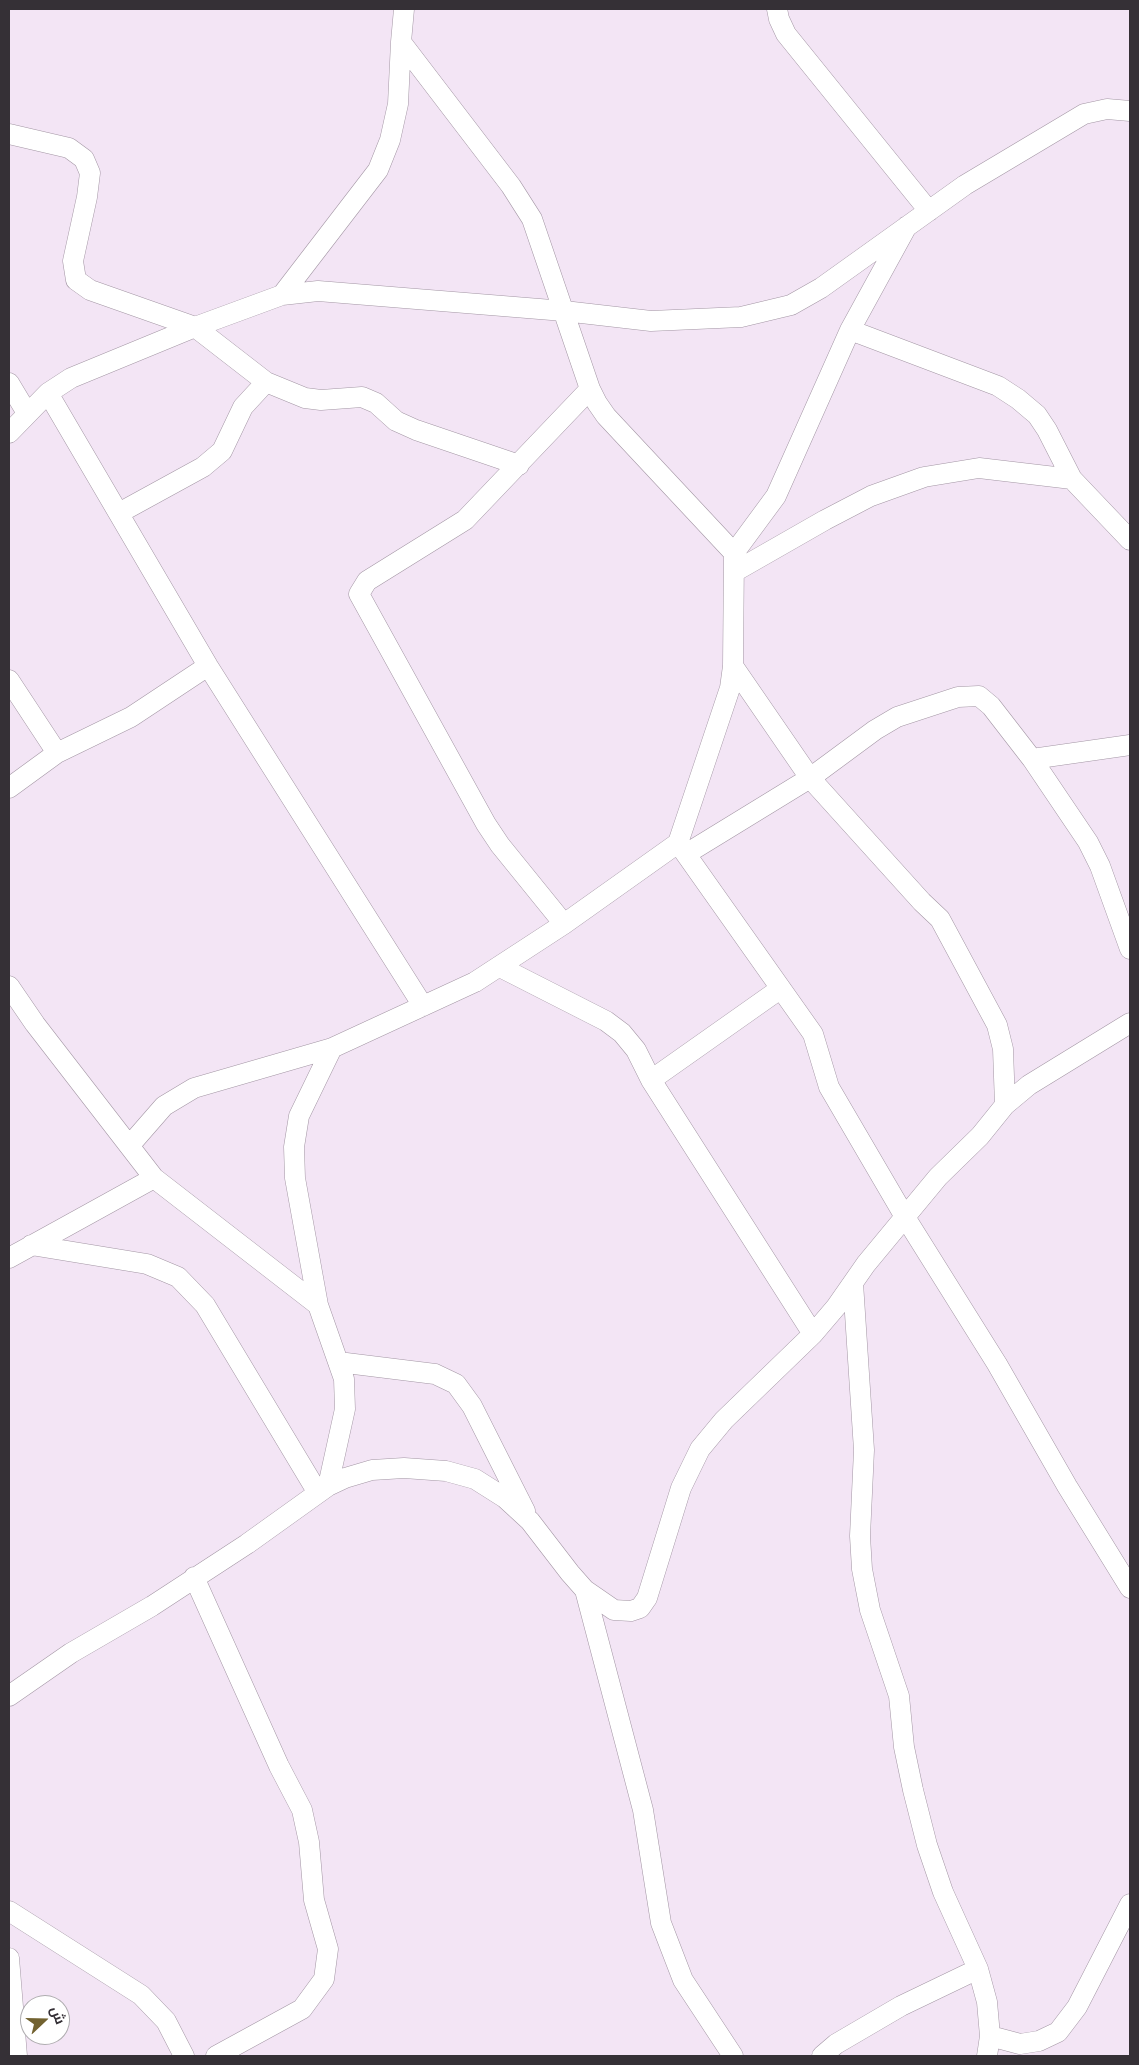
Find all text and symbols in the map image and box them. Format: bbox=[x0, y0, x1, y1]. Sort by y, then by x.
north arrow bbox=[20, 1995, 70, 2045]
text: ش bbox=[46, 2003, 70, 2027]

